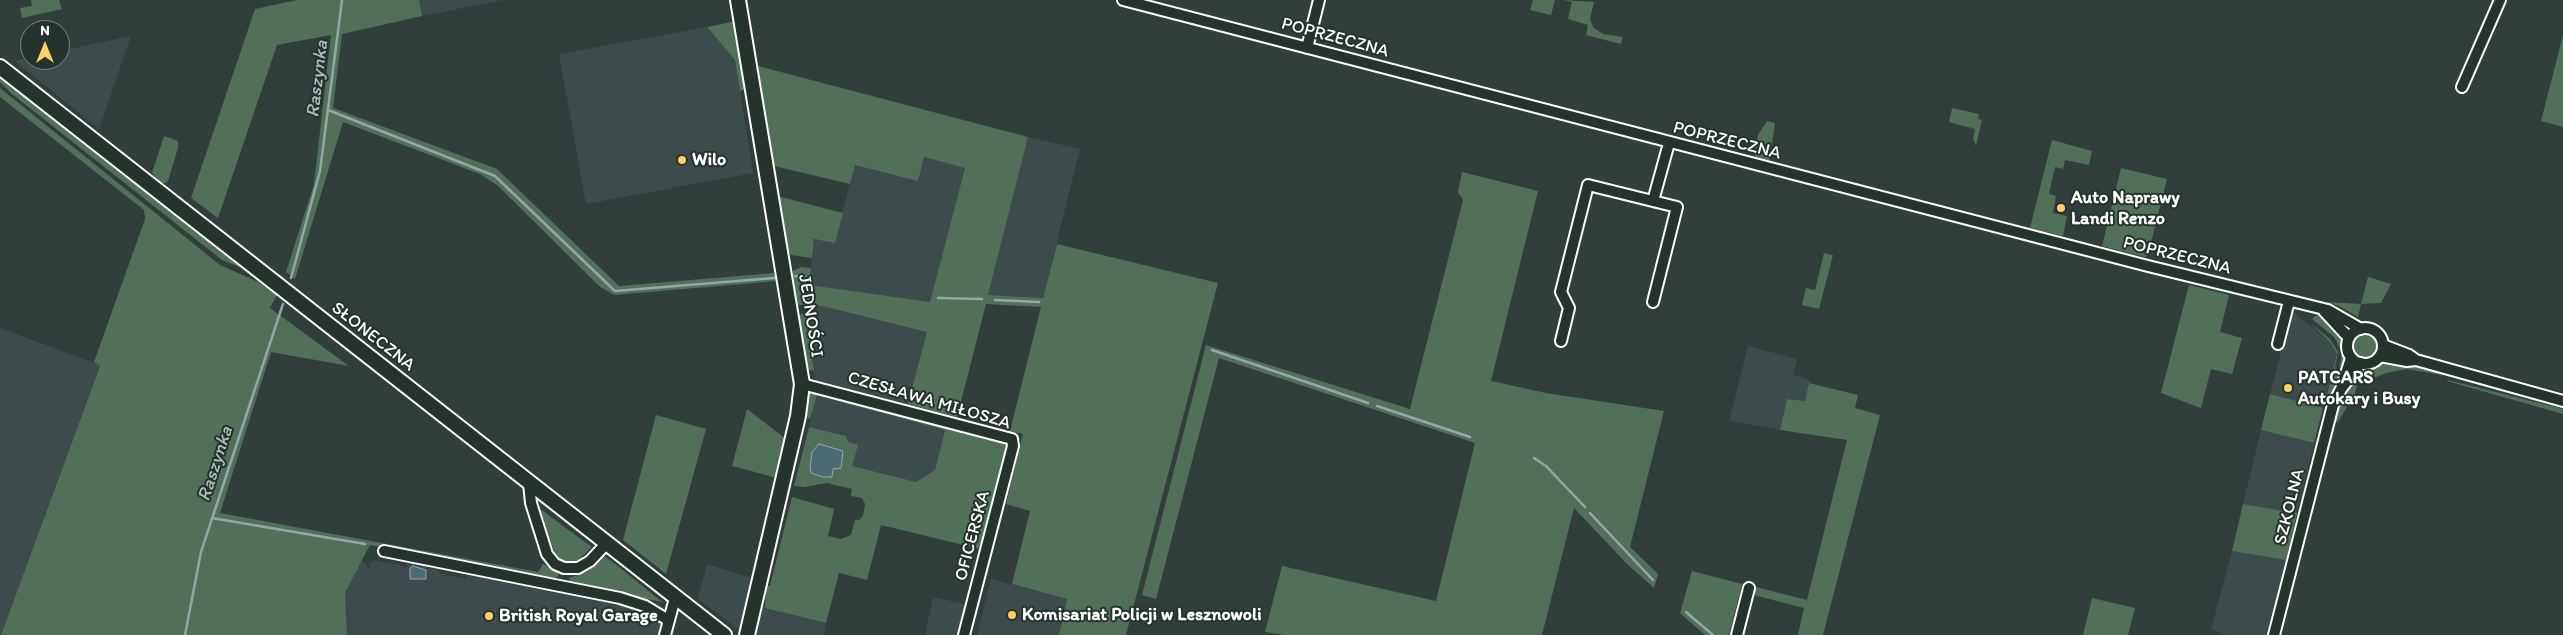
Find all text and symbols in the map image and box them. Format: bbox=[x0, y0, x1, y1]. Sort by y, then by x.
street label: POPRZECZNA bbox=[1279, 13, 1391, 63]
north arrow bbox=[20, 20, 70, 70]
text: N bbox=[40, 22, 50, 39]
water label: Raszynka bbox=[302, 39, 334, 119]
street label: POPRZECZNA bbox=[1671, 117, 1783, 165]
place label: Wilo bbox=[692, 149, 726, 171]
marker: Wilo bbox=[676, 154, 688, 166]
place label: Auto Naprawy Landi Renzo bbox=[2071, 187, 2180, 230]
marker: Auto Naprawy Landi Renzo bbox=[2055, 202, 2067, 214]
street label: POPRZECZNA bbox=[2121, 232, 2233, 280]
street label: JEDNOŚCI bbox=[793, 273, 827, 359]
street label: SŁONECZNA bbox=[327, 298, 419, 376]
street label: CZESŁAWA MIŁOSZA bbox=[845, 367, 1013, 435]
place label: PATCARS Autokary i Busy bbox=[2298, 367, 2420, 409]
marker: PATCARS Autokary i Busy bbox=[2282, 382, 2294, 394]
water label: Raszynka bbox=[193, 424, 239, 504]
street label: SZKOLNA bbox=[2270, 467, 2310, 547]
street label: OFICERSKA bbox=[951, 489, 995, 583]
place label: Komisariat Policji w Lesznowoli bbox=[1022, 604, 1262, 626]
place label: British Royal Garage bbox=[499, 605, 658, 627]
marker: Komisariat Policji w Lesznowoli bbox=[1006, 609, 1018, 621]
marker: British Royal Garage bbox=[483, 610, 495, 622]

